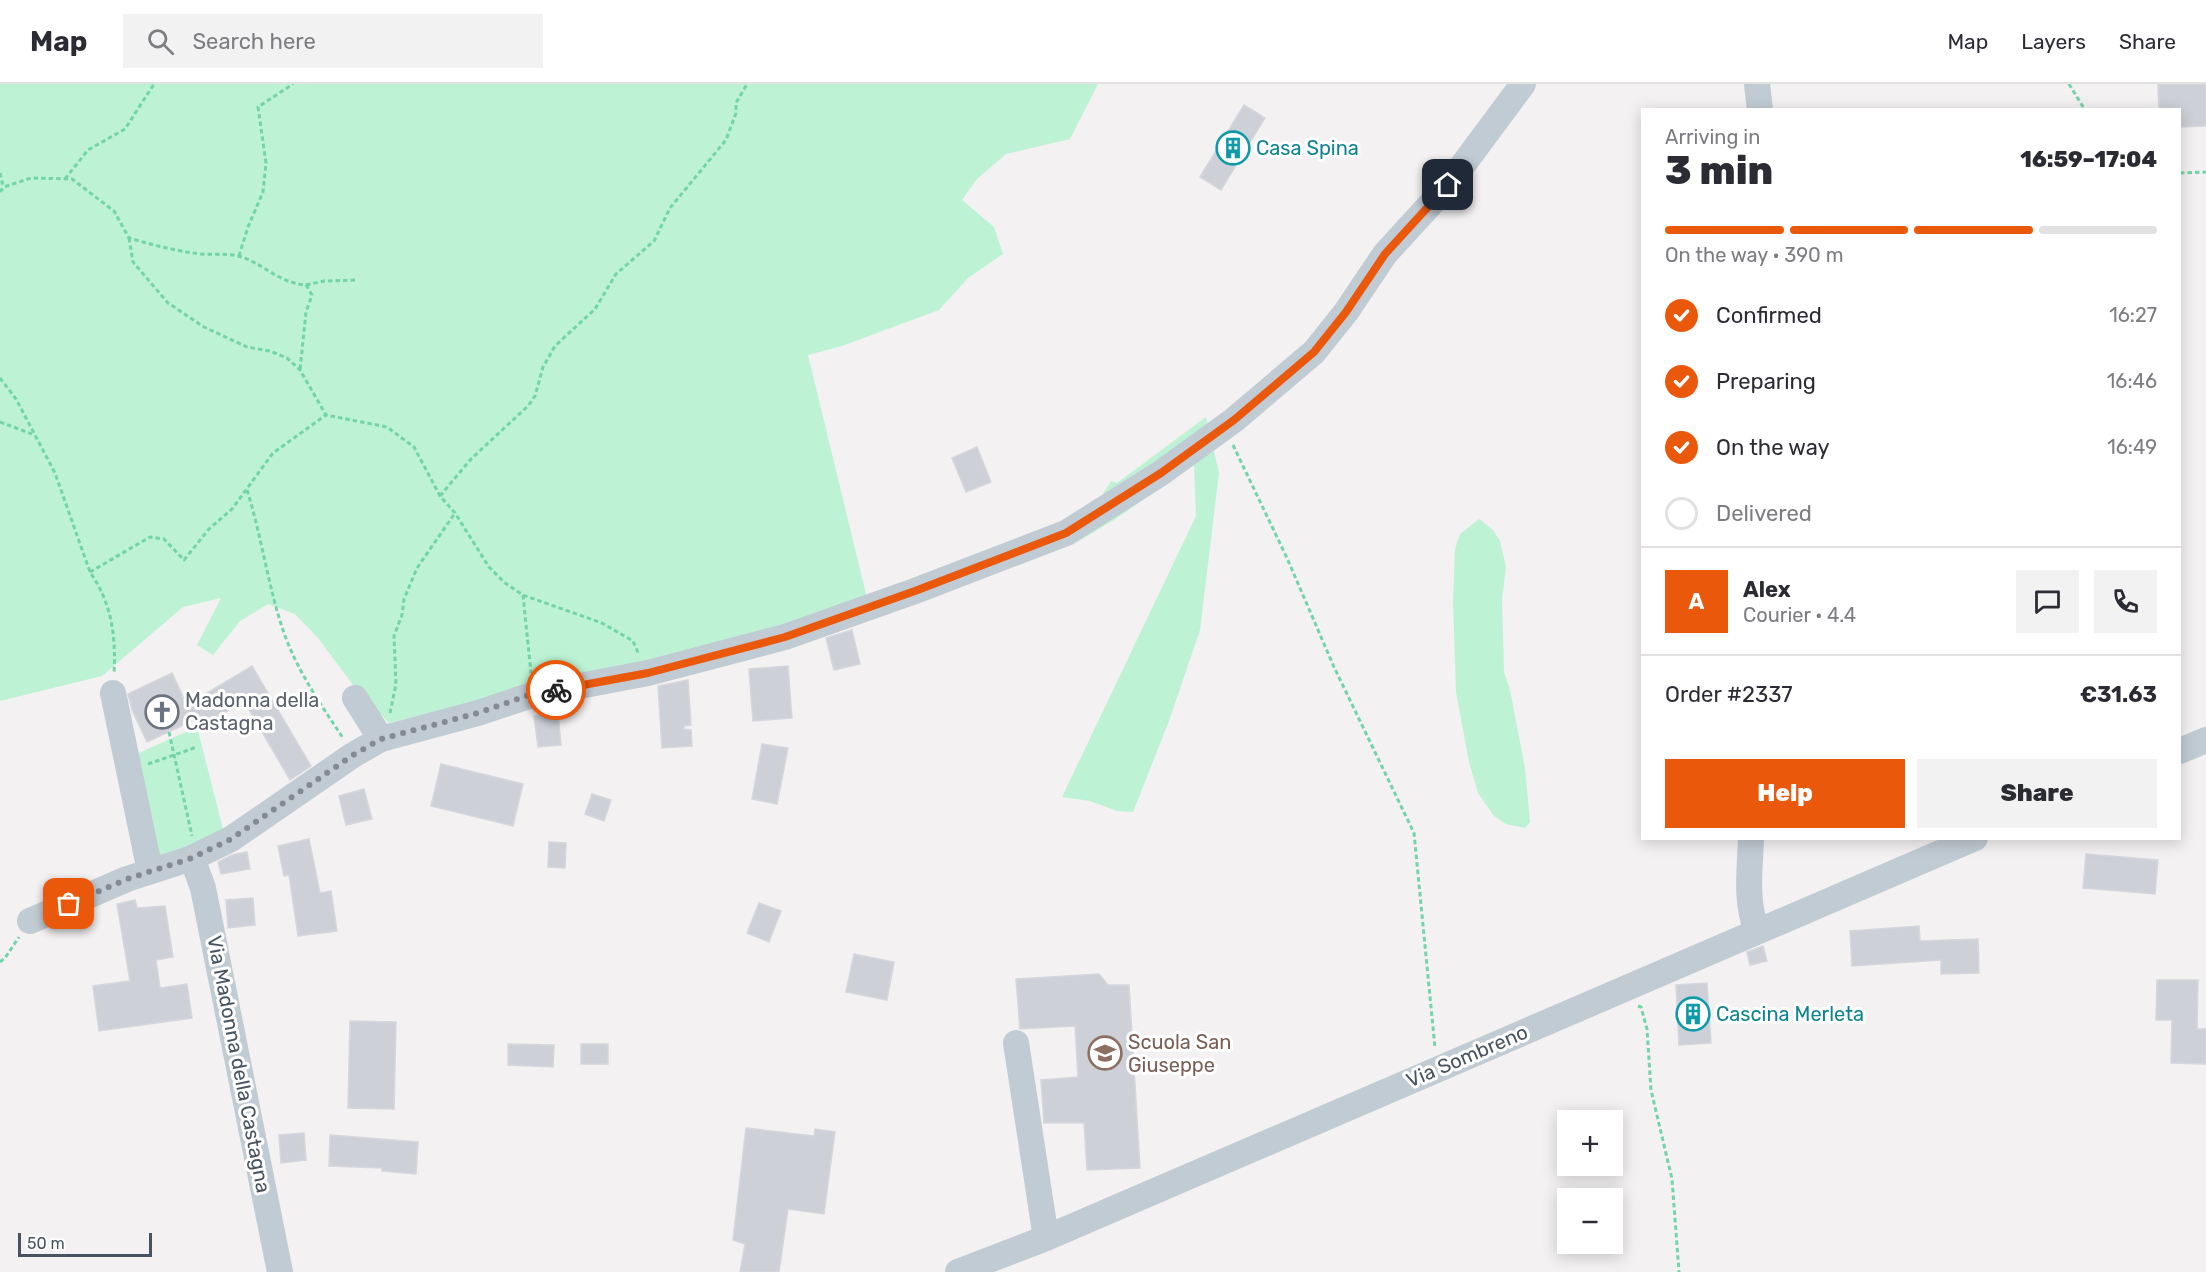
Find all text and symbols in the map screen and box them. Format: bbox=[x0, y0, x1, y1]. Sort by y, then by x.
search box bbox=[123, 14, 543, 68]
text: Map bbox=[30, 25, 87, 58]
icon: search bbox=[144, 25, 177, 58]
text: Search here bbox=[192, 28, 316, 55]
text: Map bbox=[1947, 29, 1988, 54]
text: Layers bbox=[2021, 29, 2086, 54]
text: Share bbox=[2119, 29, 2176, 54]
text: Arriving in bbox=[1665, 125, 1760, 149]
building icon: Casa Spina bbox=[1215, 130, 1251, 166]
place label: Casa Spina bbox=[1256, 136, 1359, 160]
text: 16:59–17:04 bbox=[2020, 146, 2157, 173]
text: 3 min bbox=[1665, 148, 1773, 194]
pin bbox=[1422, 159, 1473, 210]
icon: home bbox=[1431, 168, 1464, 201]
text: On the way · 390 m bbox=[1665, 243, 1844, 267]
icon: check bbox=[1665, 299, 1698, 332]
text: Confirmed bbox=[1716, 302, 1822, 329]
text: 16:27 bbox=[2109, 303, 2157, 327]
icon: check bbox=[1665, 365, 1698, 398]
text: Preparing bbox=[1716, 368, 1816, 395]
text: 16:46 bbox=[2107, 369, 2157, 393]
icon: check bbox=[1665, 431, 1698, 464]
text: On the way bbox=[1716, 434, 1830, 461]
text: 16:49 bbox=[2107, 435, 2157, 459]
text: Delivered bbox=[1716, 500, 1812, 527]
button: chat bbox=[2016, 570, 2079, 633]
button: phone bbox=[2094, 570, 2157, 633]
text: Alex bbox=[1743, 576, 1791, 603]
text: A bbox=[1689, 588, 1704, 615]
text: Courier · 4.4 bbox=[1743, 603, 1856, 627]
courier bbox=[526, 660, 586, 720]
icon: bike bbox=[540, 674, 573, 707]
text: Order #2337 bbox=[1665, 681, 1793, 708]
text: €31.63 bbox=[2080, 681, 2157, 708]
place label: Madonna della Castagna bbox=[185, 688, 319, 735]
church icon: Madonna della Castagna bbox=[144, 694, 180, 730]
button: Help bbox=[1665, 759, 1905, 828]
button: Share bbox=[1917, 759, 2157, 828]
pin bbox=[43, 878, 94, 929]
icon: bag bbox=[52, 887, 85, 920]
street label: Via Madonna della Castagna bbox=[202, 933, 276, 1195]
building icon: Cascina Merleta bbox=[1675, 996, 1711, 1032]
place label: Cascina Merleta bbox=[1716, 1002, 1864, 1026]
street label: Via Sombreno bbox=[1403, 1020, 1531, 1092]
place label: Scuola San Giuseppe bbox=[1128, 1030, 1231, 1077]
school or university icon: Scuola San Giuseppe bbox=[1087, 1035, 1123, 1071]
map controls bbox=[1557, 1110, 1623, 1254]
button: + bbox=[1557, 1110, 1623, 1176]
button: − bbox=[1557, 1188, 1623, 1254]
scale bar bbox=[18, 1230, 152, 1258]
text: 50 m bbox=[27, 1234, 65, 1253]

